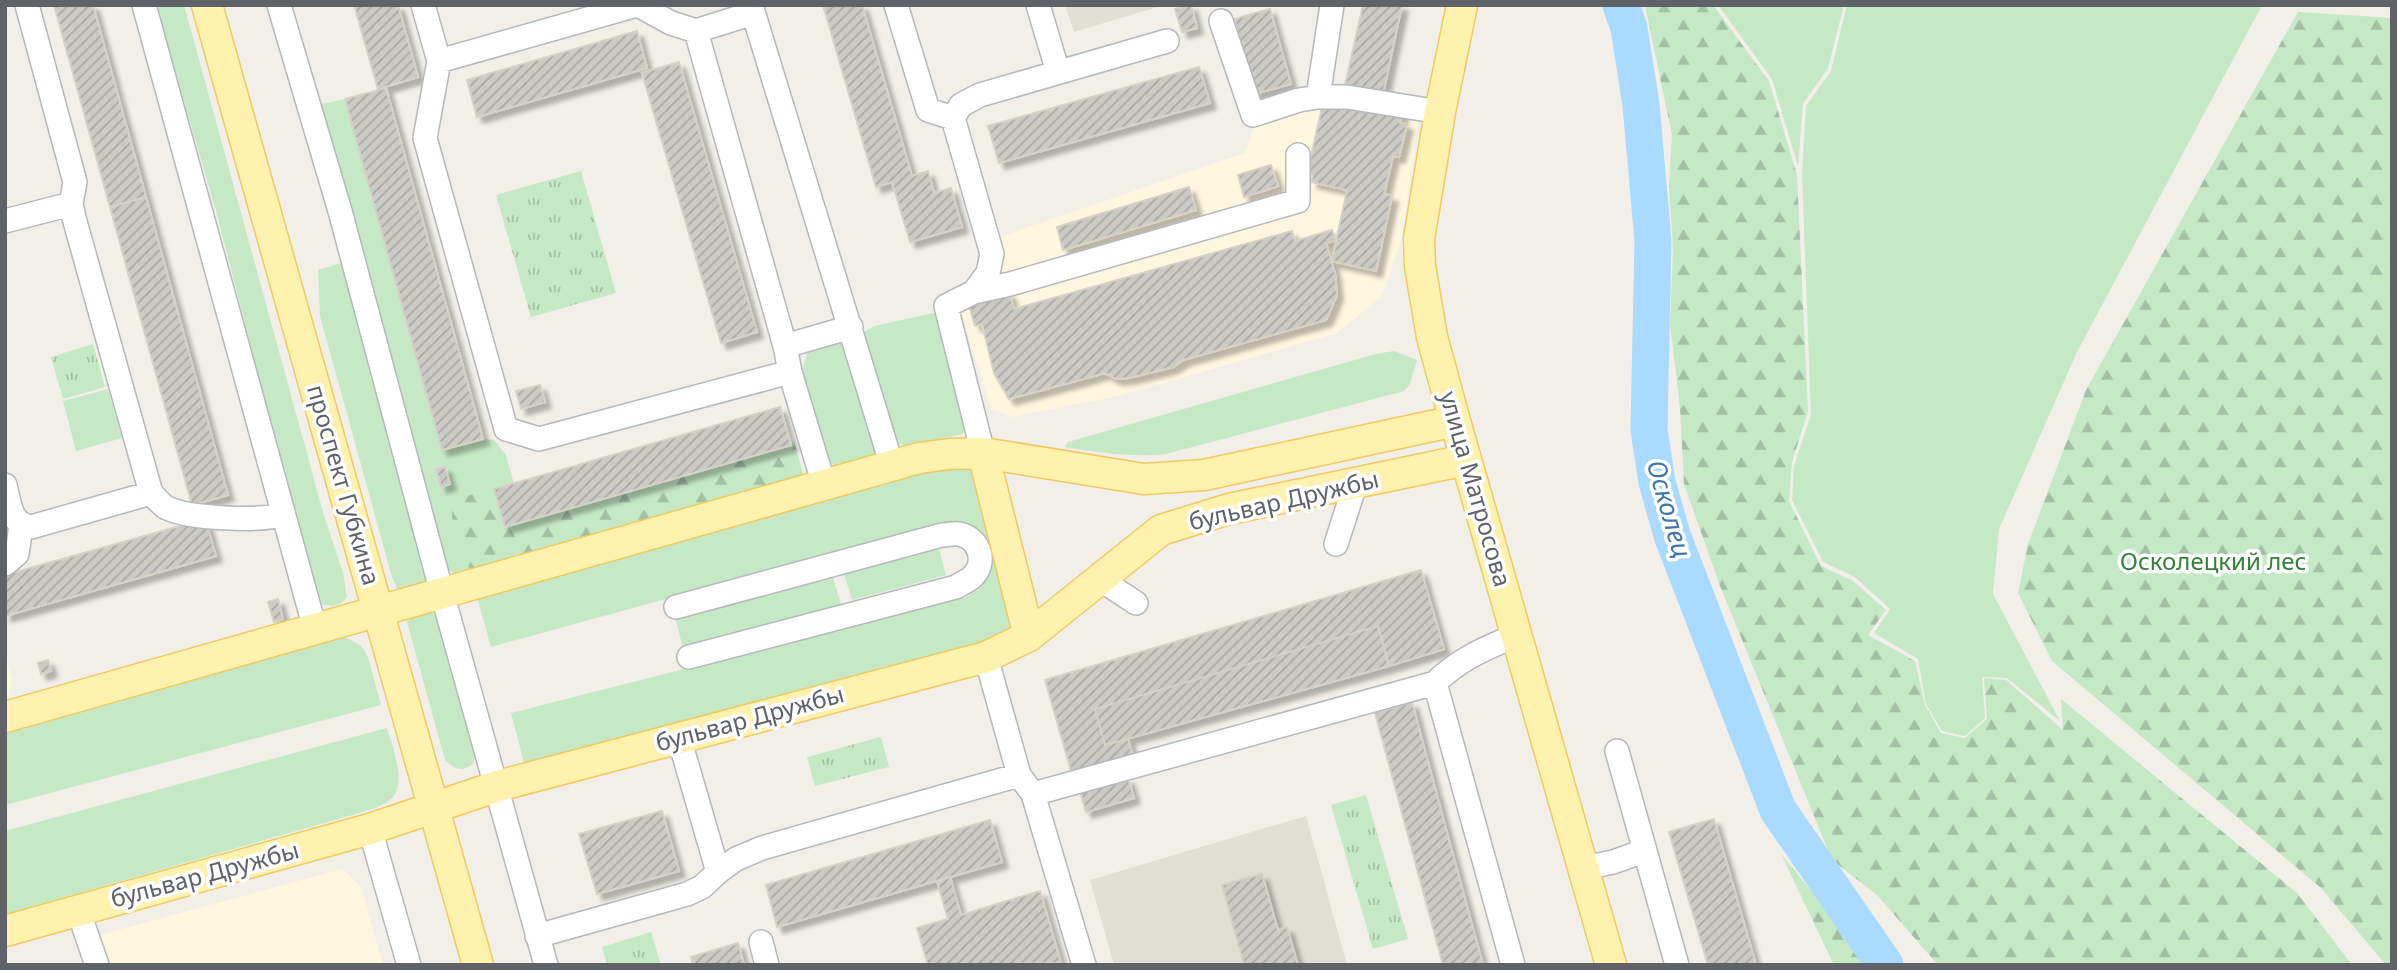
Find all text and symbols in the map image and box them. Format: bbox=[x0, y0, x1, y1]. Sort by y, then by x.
street label: проспект Губкина bbox=[300, 380, 389, 589]
street label: улица Матросова bbox=[1433, 387, 1520, 590]
water label: Осколец bbox=[1639, 456, 1701, 562]
street label: бульвар Дружбы bbox=[1186, 462, 1382, 537]
park label: Осколецкий лес bbox=[2120, 544, 2306, 577]
street label: бульвар Дружбы bbox=[652, 677, 848, 759]
street label: бульвар Дружбы bbox=[107, 833, 303, 915]

